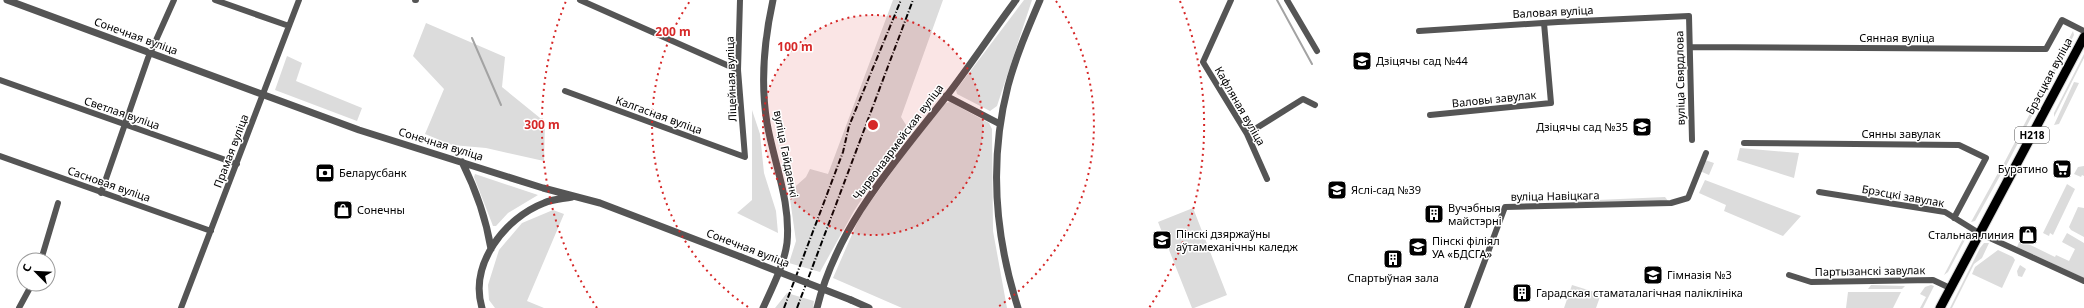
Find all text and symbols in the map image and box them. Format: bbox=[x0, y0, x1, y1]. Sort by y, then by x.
street label: Валовая вуліца bbox=[1512, 2, 1594, 21]
street label: Сонечная вуліца bbox=[92, 13, 180, 58]
text: 200 m bbox=[655, 23, 691, 40]
street label: Сянная вуліца bbox=[1859, 30, 1935, 45]
street label: вуліца Свярдлова bbox=[1671, 31, 1688, 125]
street label: Брэсцкая вуліца bbox=[2022, 35, 2075, 117]
street label: Ліцейная вуліца bbox=[722, 36, 739, 122]
text: 100 m bbox=[777, 38, 813, 55]
school or university icon: Дзіцячы сад №44 bbox=[1351, 50, 1373, 72]
place label: Дзіцячы сад №44 bbox=[1376, 53, 1469, 68]
street label: Кафляная вуліца bbox=[1212, 63, 1269, 148]
street label: Чырвонаармейская вуліца bbox=[849, 81, 946, 203]
street label: Валовы завулак bbox=[1451, 87, 1537, 110]
street label: Калгасная вуліца bbox=[614, 92, 705, 137]
street label: Светлая вуліца bbox=[82, 93, 162, 132]
street label: вуліца Гайдаенкі bbox=[771, 109, 802, 199]
street label: Прамая вуліца bbox=[210, 112, 252, 190]
text: 300 m bbox=[524, 116, 560, 133]
school or university icon: Дзіцячы сад №35 bbox=[1631, 116, 1653, 138]
centre of rings bbox=[866, 118, 880, 132]
place label: Дзіцячы сад №35 bbox=[1536, 119, 1628, 134]
street label: Сонечная вуліца bbox=[397, 123, 485, 164]
street label: Сянны завулак bbox=[1861, 126, 1941, 141]
road number: Н218 bbox=[2015, 127, 2049, 143]
supermarket icon: Буратино bbox=[2051, 158, 2073, 180]
place label: Буратино bbox=[1998, 161, 2048, 176]
street label: Сасновая вуліца bbox=[66, 162, 153, 205]
bank icon: Беларусбанк bbox=[314, 162, 336, 184]
place label: Беларусбанк bbox=[339, 165, 407, 180]
school or university icon: Яслі-сад №39 bbox=[1326, 179, 1348, 201]
street label: Брэсцкі завулак bbox=[1861, 181, 1946, 210]
place label: Яслі-сад №39 bbox=[1351, 182, 1421, 197]
street label: вуліца Навіцкага bbox=[1510, 187, 1600, 204]
shop icon: Сонечны bbox=[332, 199, 354, 221]
place label: Вучэбныя майстэрні bbox=[1448, 200, 1502, 228]
place label: Сонечны bbox=[357, 202, 405, 217]
building icon: Вучэбныя майстэрні bbox=[1423, 203, 1445, 225]
shop icon: Стальная линия bbox=[2017, 224, 2039, 246]
street label: Сонечная вуліца bbox=[704, 225, 792, 270]
place label: Пінскі дзяржаўны аўтамеханічны каледж bbox=[1176, 226, 1298, 254]
place label: Стальная линия bbox=[1928, 227, 2014, 242]
school or university icon: Пінскі дзяржаўны аўтамеханічны каледж bbox=[1151, 229, 1173, 251]
place label: Пінскі філіял УА «БДСГА» bbox=[1432, 233, 1500, 261]
school or university icon: Пінскі філіял УА «БДСГА» bbox=[1407, 236, 1429, 258]
building icon: Спартыўная зала bbox=[1382, 248, 1404, 270]
north arrow bbox=[16, 252, 56, 292]
text: С bbox=[18, 261, 35, 274]
street label: Партызанскі завулак bbox=[1815, 262, 1925, 279]
school or university icon: Гімназія №3 bbox=[1642, 264, 1664, 286]
place label: Гімназія №3 bbox=[1667, 267, 1732, 282]
place label: Спартыўная зала bbox=[1347, 270, 1439, 285]
building icon: Гарадская стаматалагічная паліклініка bbox=[1511, 282, 1533, 304]
place label: Гарадская стаматалагічная паліклініка bbox=[1536, 285, 1743, 300]

